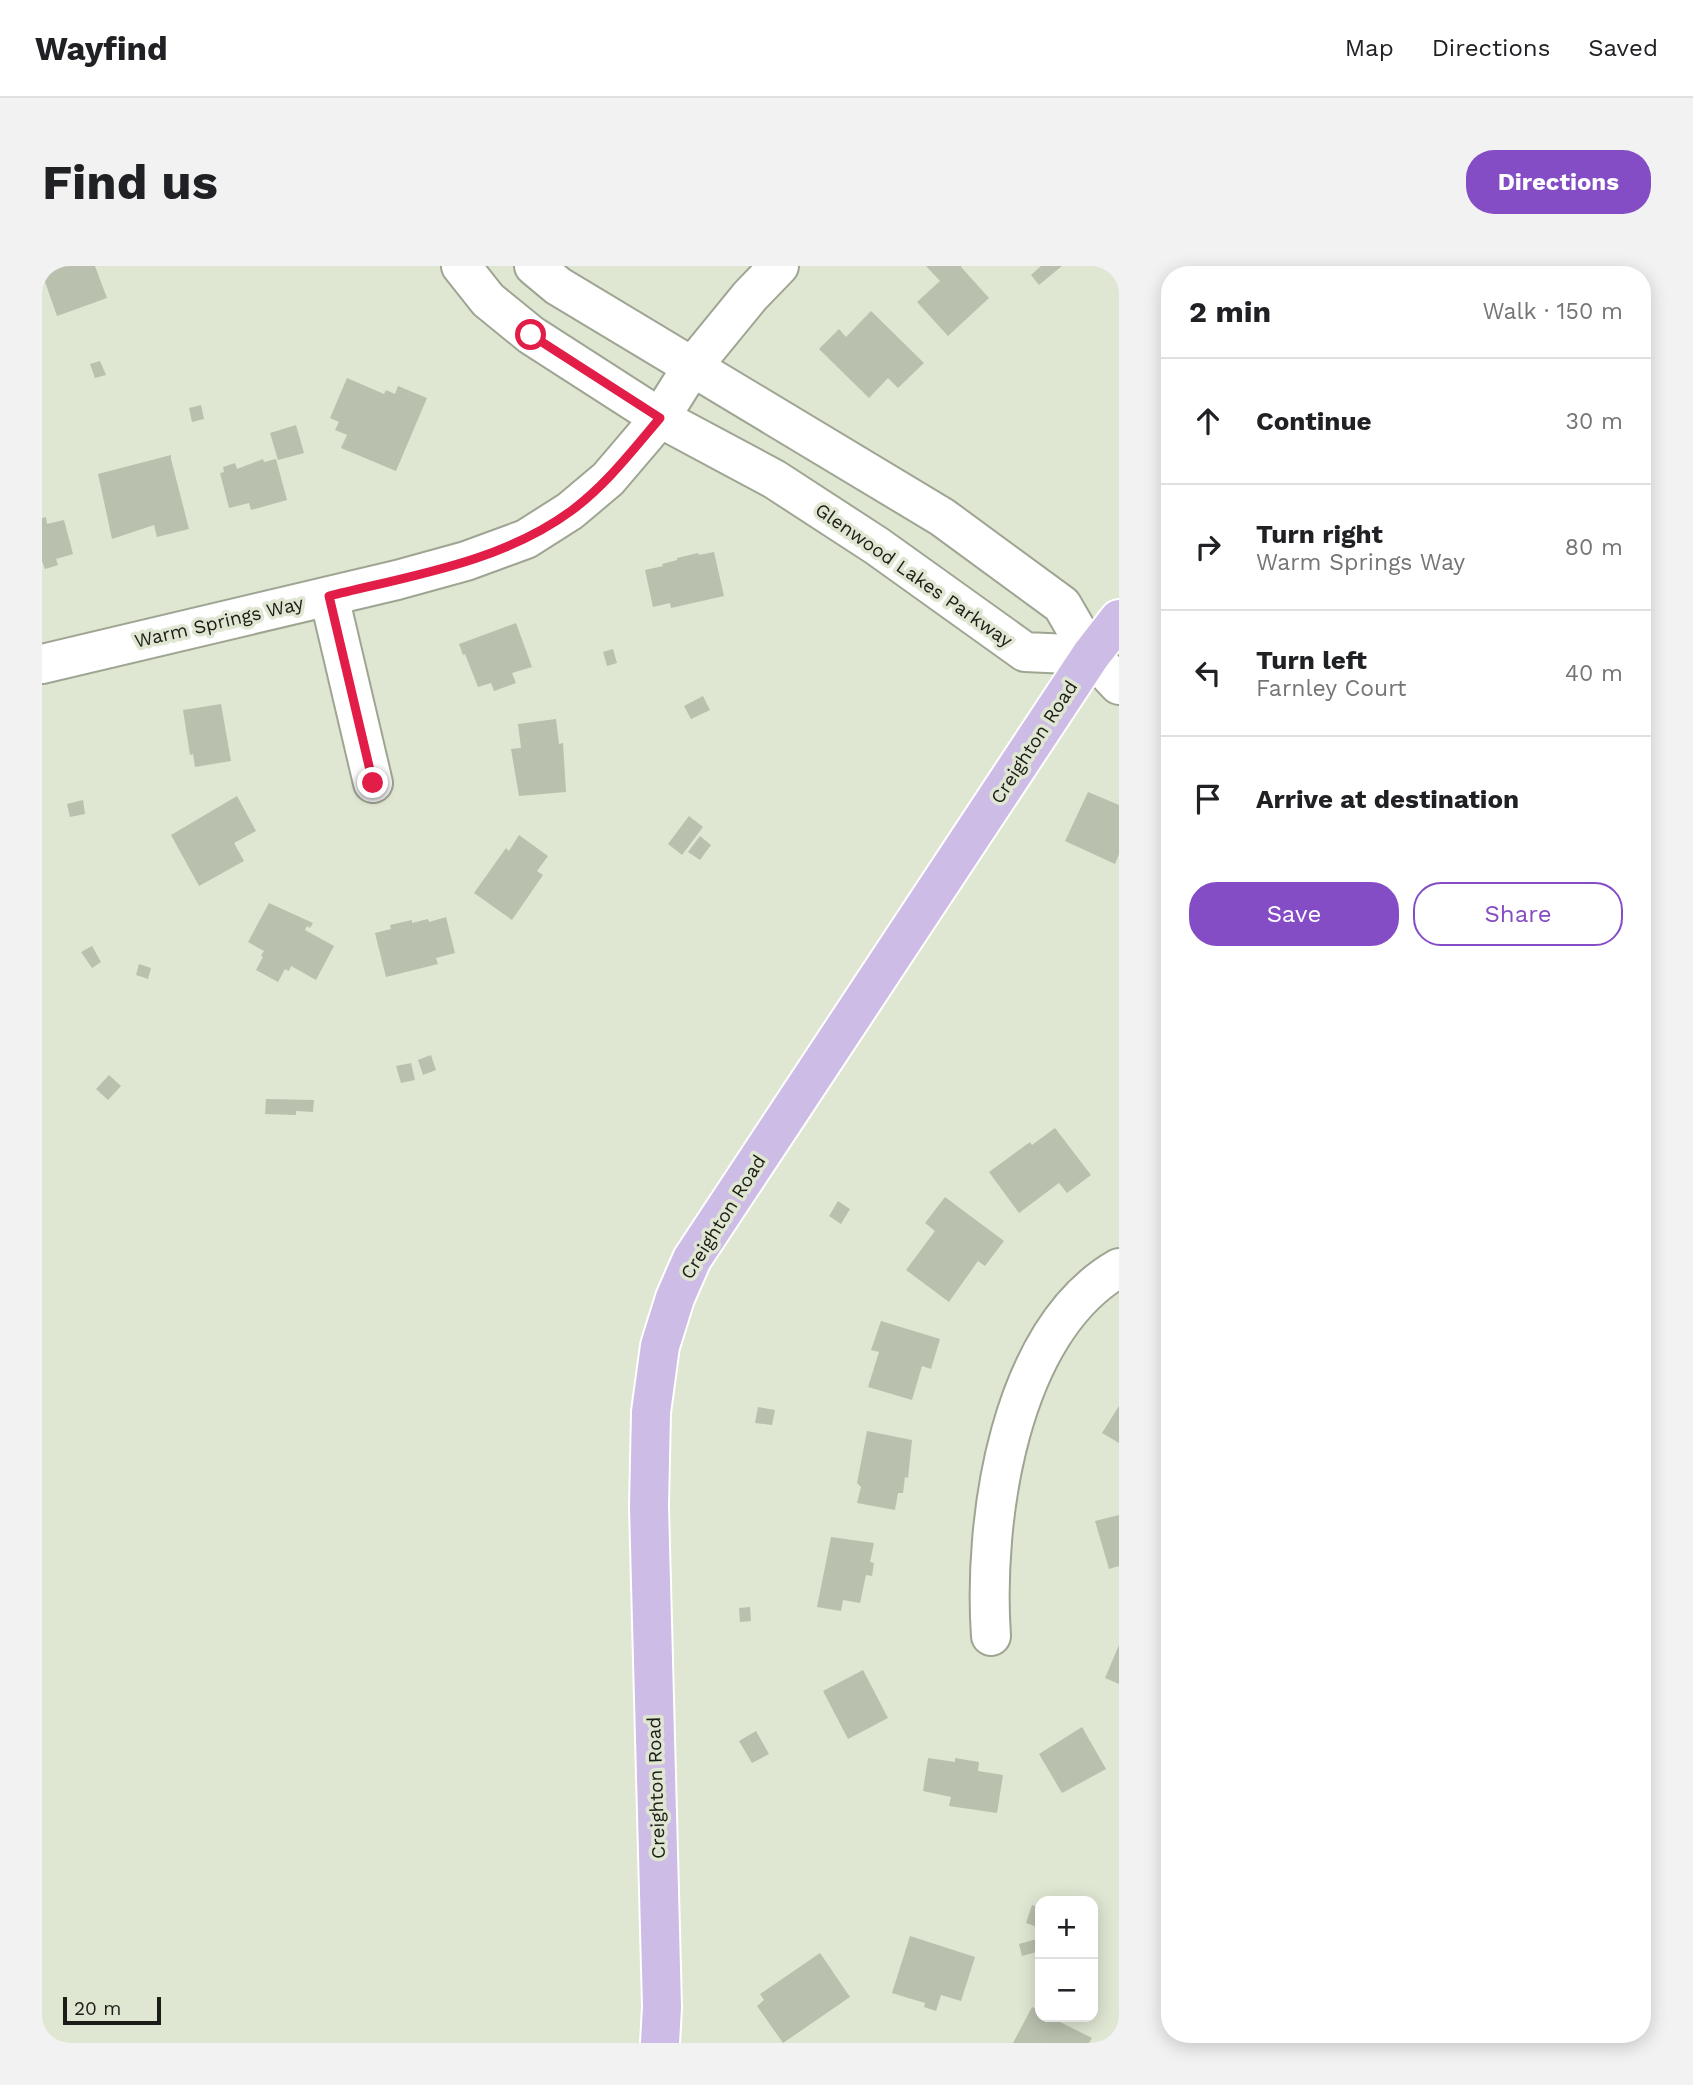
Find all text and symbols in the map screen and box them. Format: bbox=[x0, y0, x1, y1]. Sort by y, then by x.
text: Wayfind bbox=[35, 29, 168, 68]
text: Map bbox=[1345, 34, 1394, 62]
text: Directions bbox=[1432, 34, 1550, 62]
text: Saved bbox=[1588, 34, 1658, 62]
button: Directions bbox=[1466, 150, 1651, 214]
text: Find us bbox=[42, 153, 218, 211]
text: 2 min bbox=[1189, 294, 1271, 329]
text: Walk · 150 m bbox=[1482, 298, 1623, 325]
route start bbox=[515, 319, 546, 350]
icon: ahead bbox=[1189, 402, 1227, 440]
text: Continue bbox=[1256, 406, 1372, 436]
text: 30 m bbox=[1566, 408, 1623, 435]
street label: Glenwood Lakes Parkway bbox=[811, 498, 1017, 652]
text: Turn right bbox=[1256, 519, 1383, 549]
icon: right bbox=[1189, 528, 1227, 566]
text: 80 m bbox=[1565, 534, 1623, 561]
text: Warm Springs Way bbox=[1256, 549, 1465, 576]
street label: Warm Springs Way bbox=[132, 591, 306, 653]
text: Turn left bbox=[1256, 645, 1367, 675]
icon: left bbox=[1189, 654, 1227, 692]
text: 40 m bbox=[1565, 660, 1623, 687]
text: Farnley Court bbox=[1256, 675, 1407, 702]
street label: Creighton Road bbox=[986, 676, 1082, 808]
route end bbox=[357, 767, 388, 798]
icon: arrive bbox=[1189, 780, 1227, 818]
text: Arrive at destination bbox=[1256, 784, 1519, 814]
button: Save bbox=[1189, 882, 1399, 946]
button: Share bbox=[1413, 882, 1623, 946]
street label: Creighton Road bbox=[676, 1151, 770, 1283]
street label: Creighton Road bbox=[642, 1717, 670, 1859]
map controls bbox=[1035, 1896, 1098, 2022]
button: + bbox=[1035, 1896, 1098, 1959]
button: − bbox=[1035, 1959, 1098, 2022]
scale bar bbox=[63, 1994, 161, 2026]
text: 20 m bbox=[74, 1997, 121, 2020]

